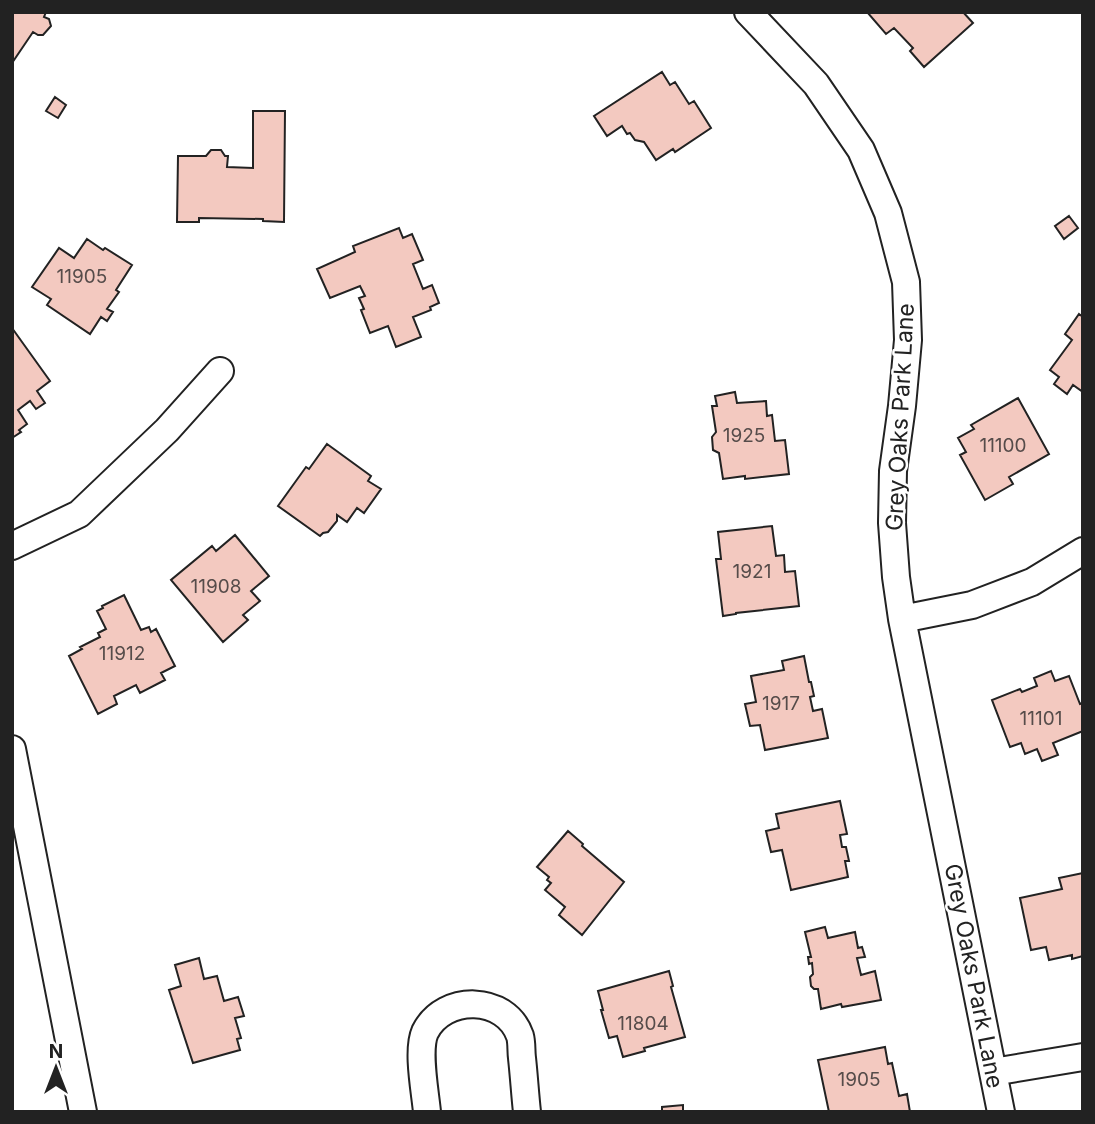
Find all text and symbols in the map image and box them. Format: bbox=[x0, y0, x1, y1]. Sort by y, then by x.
house number: 11905 bbox=[57, 265, 107, 288]
street label: Grey Oaks Park Lane bbox=[880, 302, 920, 532]
house number: 1925 bbox=[723, 424, 765, 447]
house number: 11100 bbox=[979, 434, 1027, 457]
house number: 1921 bbox=[733, 560, 771, 583]
house number: 11908 bbox=[191, 575, 241, 598]
house number: 11912 bbox=[99, 642, 145, 665]
house number: 1917 bbox=[762, 692, 800, 715]
house number: 11101 bbox=[1020, 707, 1062, 730]
street label: Grey Oaks Park Lane bbox=[938, 861, 1010, 1091]
house number: 11804 bbox=[617, 1012, 669, 1035]
north arrow bbox=[21, 1033, 91, 1103]
text: N bbox=[49, 1040, 63, 1063]
house number: 1905 bbox=[837, 1068, 881, 1091]

